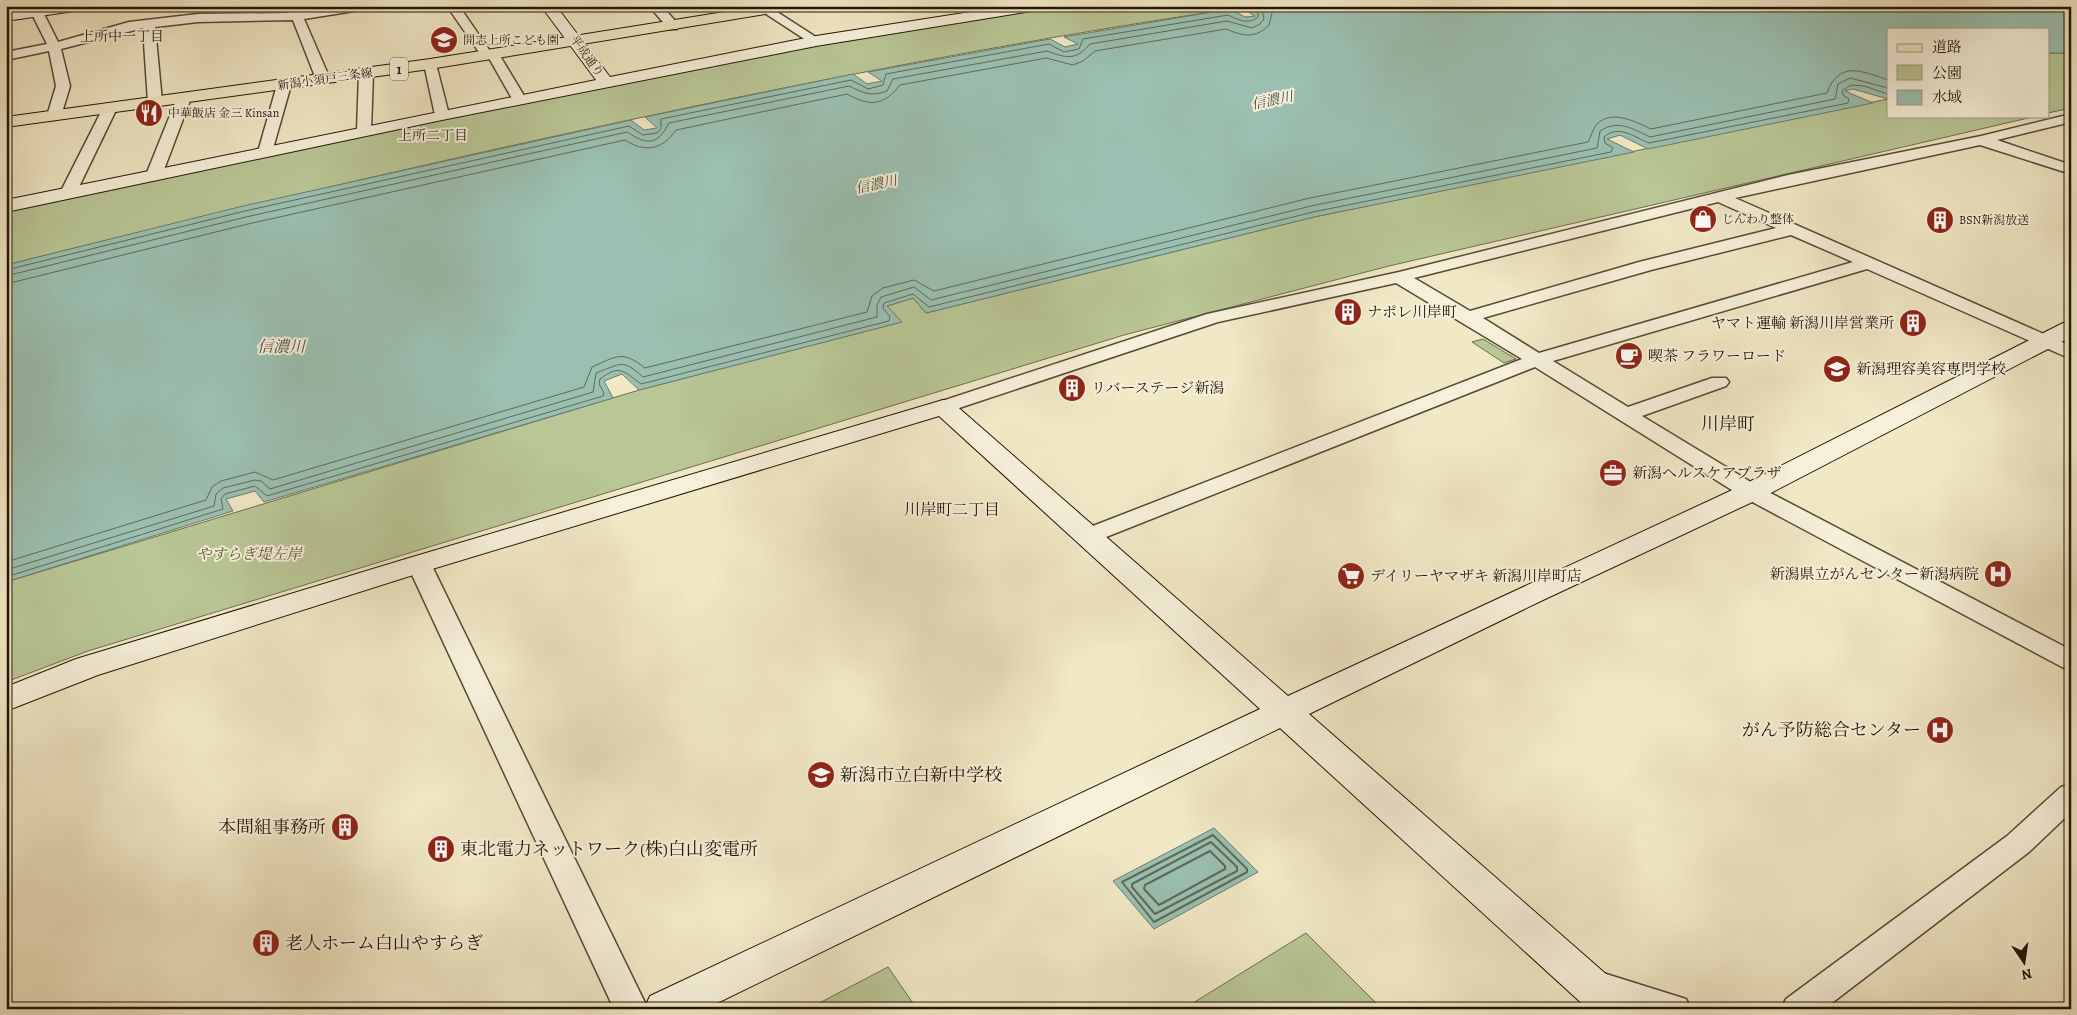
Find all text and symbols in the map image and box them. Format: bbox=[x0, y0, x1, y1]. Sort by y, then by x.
school or university icon: 開志上所こども園 bbox=[429, 25, 459, 55]
district label: 上所中一丁目 bbox=[80, 27, 164, 46]
legend bbox=[1887, 28, 2050, 118]
place label: 開志上所こども園 bbox=[463, 32, 559, 48]
street label: 平成通り bbox=[566, 32, 608, 80]
text: 道路 bbox=[1932, 37, 1962, 57]
road number: 1 bbox=[390, 58, 408, 80]
text: 公園 bbox=[1932, 63, 1962, 83]
street label: 新潟小須戸三条線 bbox=[276, 64, 374, 94]
water label: 信濃川 bbox=[1250, 86, 1297, 114]
text: 水域 bbox=[1932, 87, 1962, 107]
restaurant icon: 中華飯店 金三 Kinsan bbox=[134, 98, 164, 128]
place label: 中華飯店 金三 Kinsan bbox=[168, 105, 280, 121]
district label: 上所二丁目 bbox=[398, 126, 468, 145]
water label: 信濃川 bbox=[854, 170, 901, 198]
shop icon: じんわり整体 bbox=[1688, 204, 1718, 234]
building icon: BSN新潟放送 bbox=[1925, 205, 1955, 235]
place label: じんわり整体 bbox=[1722, 211, 1794, 227]
place label: BSN新潟放送 bbox=[1959, 212, 2029, 228]
building icon: ナポレ川岸町 bbox=[1333, 297, 1363, 327]
place label: ナポレ川岸町 bbox=[1367, 302, 1457, 322]
building icon: ヤマト運輸 新潟川岸営業所 bbox=[1898, 308, 1928, 338]
place label: ヤマト運輸 新潟川岸営業所 bbox=[1711, 313, 1894, 333]
water label: 信濃川 bbox=[257, 336, 307, 358]
cafe icon: 喫茶 フラワーロード bbox=[1614, 341, 1644, 371]
place label: 喫茶 フラワーロード bbox=[1648, 346, 1786, 366]
school or university icon: 新潟理容美容専門学校 bbox=[1822, 354, 1852, 384]
place label: 新潟理容美容専門学校 bbox=[1856, 359, 2006, 379]
building icon: リバーステージ新潟 bbox=[1057, 373, 1087, 403]
place label: リバーステージ新潟 bbox=[1091, 378, 1224, 398]
district label: 川岸町 bbox=[1701, 412, 1755, 436]
office icon: 新潟ヘルスケアプラザ bbox=[1598, 458, 1628, 488]
place label: 新潟ヘルスケアプラザ bbox=[1632, 463, 1782, 483]
district label: 川岸町二丁目 bbox=[904, 499, 1000, 521]
park label: やすらぎ堤左岸 bbox=[196, 544, 303, 564]
hospital icon: 新潟県立がんセンター新潟病院 bbox=[1983, 559, 2013, 589]
supermarket icon: デイリーヤマザキ 新潟川岸町店 bbox=[1336, 561, 1366, 591]
place label: 新潟県立がんセンター新潟病院 bbox=[1770, 564, 1979, 584]
place label: デイリーヤマザキ 新潟川岸町店 bbox=[1370, 566, 1582, 586]
hospital icon: がん予防総合センター bbox=[1925, 715, 1955, 745]
place label: がん予防総合センター bbox=[1742, 718, 1921, 742]
school or university icon: 新潟市立白新中学校 bbox=[806, 760, 836, 790]
place label: 新潟市立白新中学校 bbox=[840, 763, 1002, 787]
building icon: 本間組事務所 bbox=[330, 812, 360, 842]
place label: 本間組事務所 bbox=[218, 815, 326, 839]
building icon: 東北電力ネットワーク(株)白山変電所 bbox=[426, 834, 456, 864]
place label: 東北電力ネットワーク(株)白山変電所 bbox=[460, 837, 758, 861]
building icon: 老人ホーム白山やすらぎ bbox=[251, 928, 281, 958]
place label: 老人ホーム白山やすらぎ bbox=[285, 931, 483, 955]
north arrow bbox=[2000, 938, 2050, 988]
text: N bbox=[2020, 964, 2034, 985]

